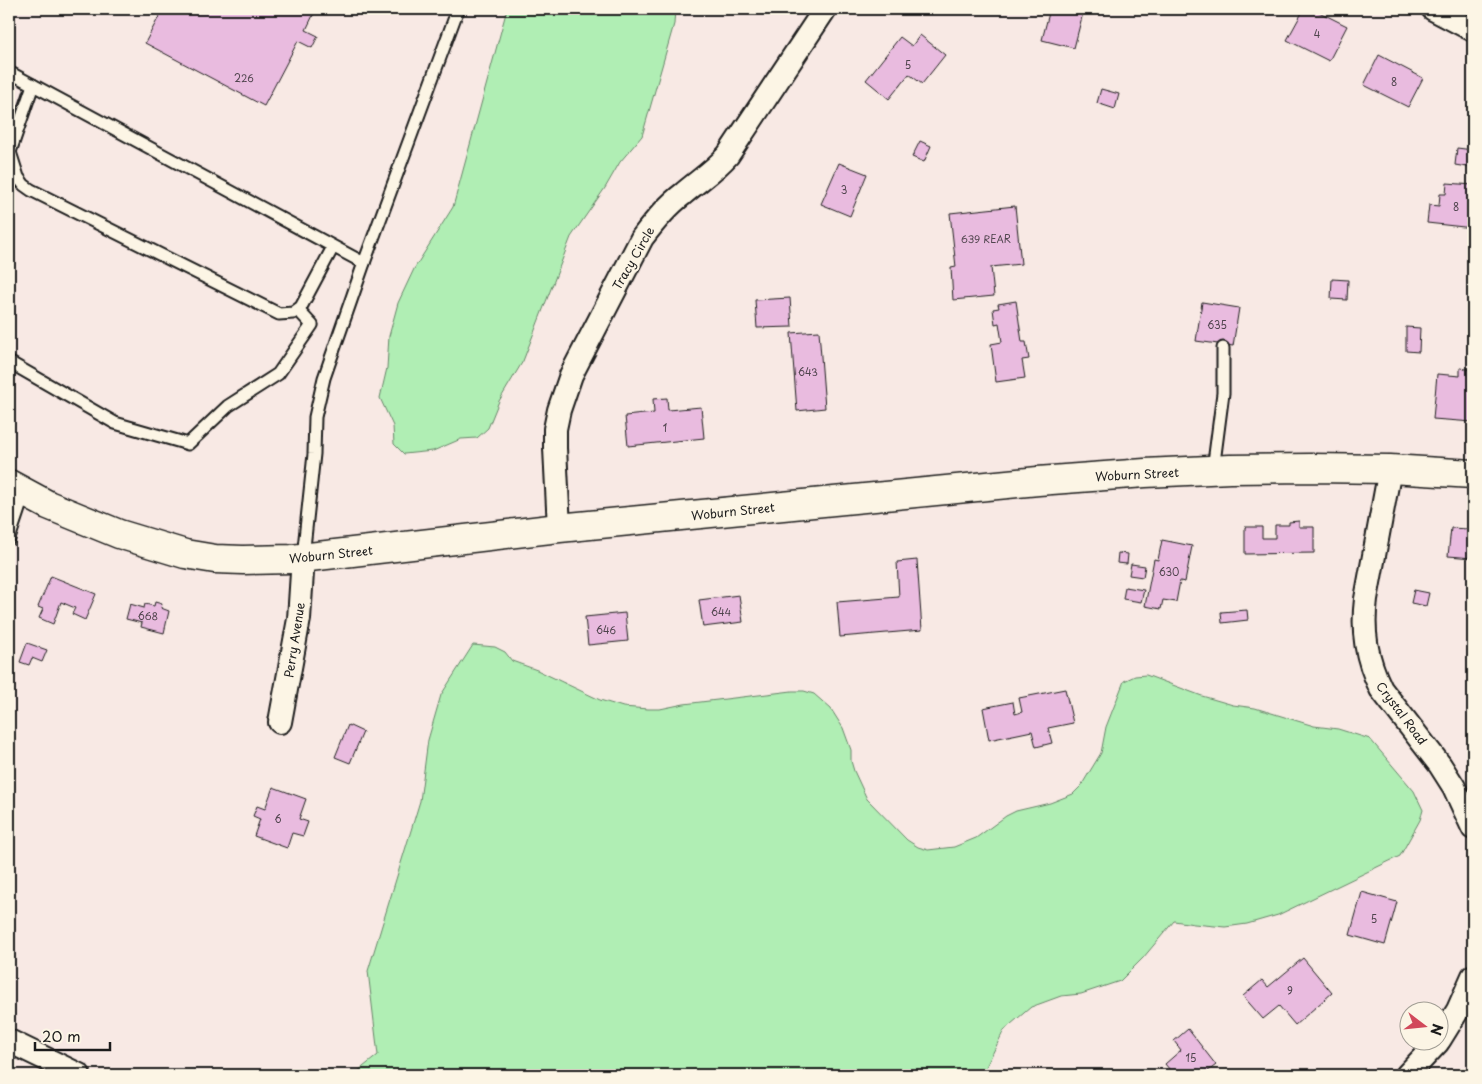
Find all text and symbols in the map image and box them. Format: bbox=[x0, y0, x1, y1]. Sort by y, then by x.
house number: 4 bbox=[1314, 26, 1321, 41]
house number: 5 bbox=[905, 57, 911, 72]
house number: 226 bbox=[234, 70, 254, 85]
house number: 8 bbox=[1391, 74, 1397, 89]
house number: 3 bbox=[841, 182, 847, 197]
house number: 8 bbox=[1453, 199, 1459, 214]
street label: Tracy Circle bbox=[608, 223, 659, 293]
house number: 639 REAR bbox=[961, 231, 1011, 246]
house number: 635 bbox=[1207, 317, 1227, 332]
house number: 643 bbox=[798, 364, 818, 379]
house number: 1 bbox=[663, 420, 667, 435]
street label: Woburn Street bbox=[1095, 463, 1179, 485]
street label: Woburn Street bbox=[690, 498, 776, 524]
street label: Woburn Street bbox=[288, 541, 374, 567]
house number: 630 bbox=[1159, 564, 1179, 579]
street label: Perry Avenue bbox=[279, 601, 309, 679]
house number: 644 bbox=[711, 604, 731, 619]
house number: 668 bbox=[138, 608, 158, 623]
house number: 646 bbox=[596, 622, 616, 637]
street label: Crystal Road bbox=[1372, 678, 1432, 748]
house number: 6 bbox=[274, 811, 282, 826]
house number: 5 bbox=[1371, 911, 1377, 926]
house number: 9 bbox=[1287, 983, 1293, 998]
north arrow bbox=[1400, 1002, 1450, 1052]
scale bar bbox=[35, 1019, 110, 1051]
text: N bbox=[1425, 1021, 1449, 1038]
text: 20 m bbox=[42, 1024, 81, 1047]
house number: 15 bbox=[1186, 1050, 1196, 1065]

